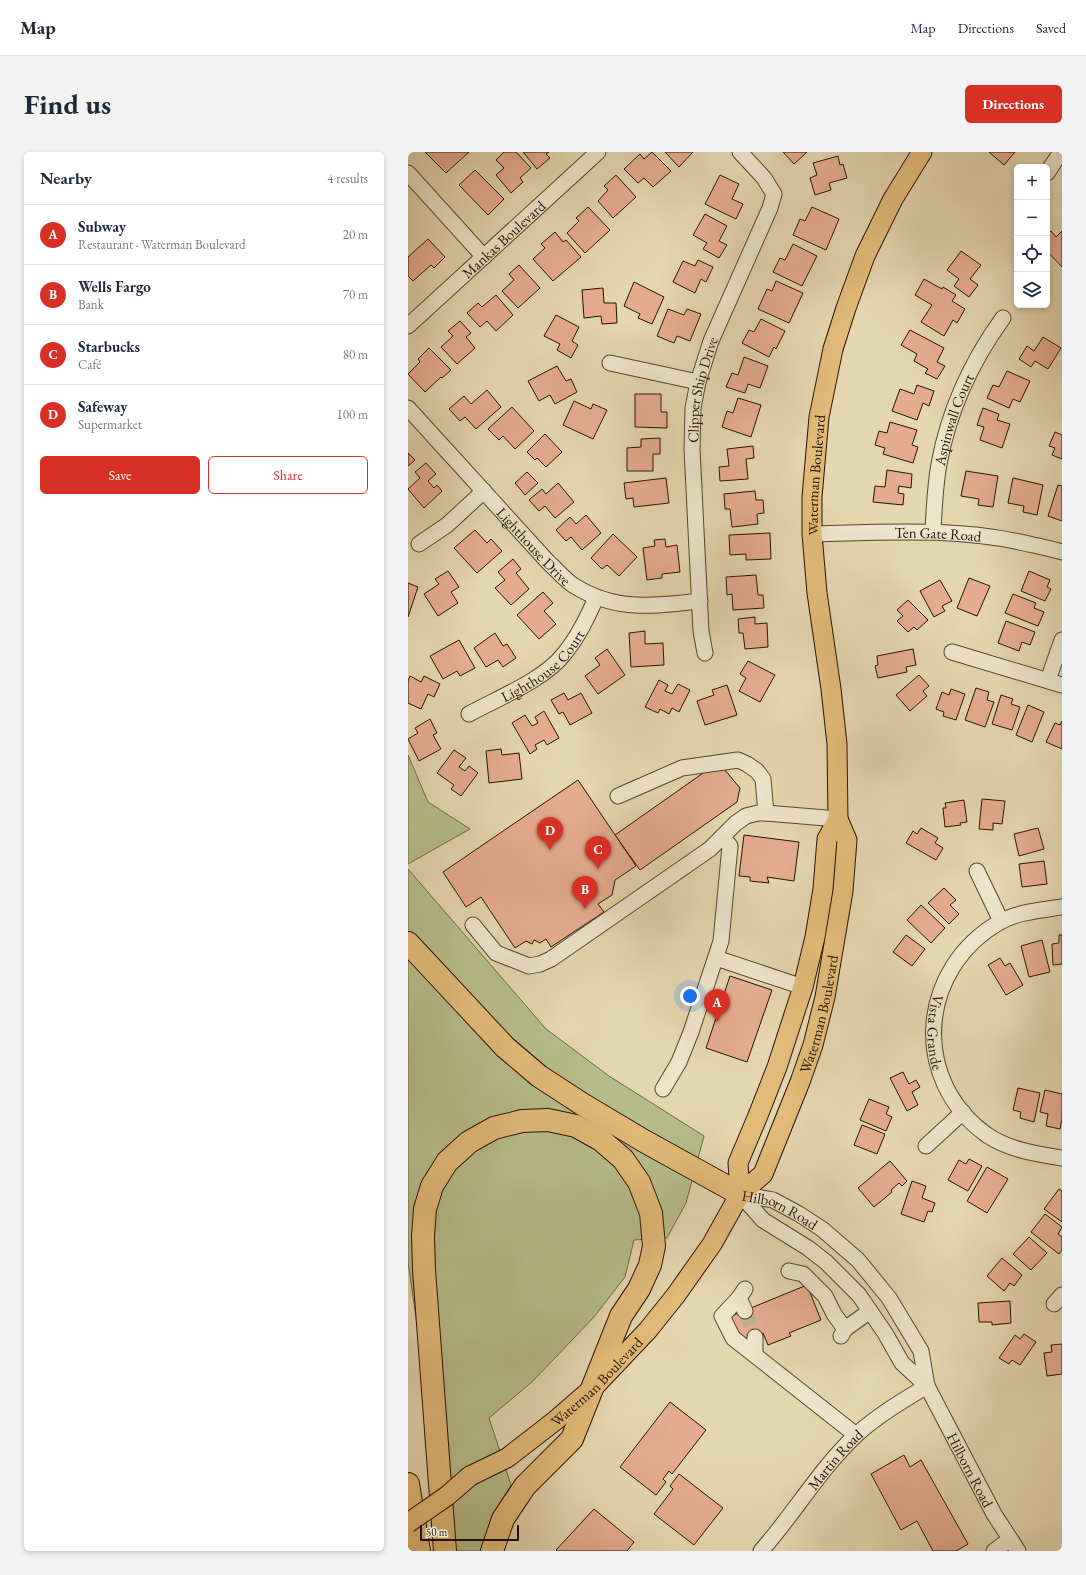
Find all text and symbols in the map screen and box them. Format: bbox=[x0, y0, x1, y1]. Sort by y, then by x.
text: Map bbox=[20, 15, 56, 40]
text: Map bbox=[910, 19, 936, 37]
text: Directions bbox=[958, 19, 1014, 37]
text: Saved bbox=[1036, 19, 1066, 37]
button: Directions bbox=[965, 85, 1062, 123]
text: Find us bbox=[24, 86, 111, 122]
map controls bbox=[1014, 164, 1050, 308]
button: + bbox=[1014, 164, 1050, 200]
text: Nearby bbox=[40, 167, 92, 189]
text: 4 results bbox=[327, 170, 368, 187]
street label: Mankas Boulevard bbox=[457, 196, 549, 282]
button: − bbox=[1014, 200, 1050, 236]
text: Subway bbox=[78, 217, 126, 236]
text: A bbox=[48, 226, 58, 243]
text: 20 m bbox=[343, 226, 368, 243]
text: Restaurant · Waterman Boulevard bbox=[78, 236, 246, 253]
button: locate bbox=[1014, 236, 1050, 272]
button: layers bbox=[1014, 272, 1050, 308]
text: Wells Fargo bbox=[78, 277, 151, 296]
text: B bbox=[49, 286, 57, 303]
text: 70 m bbox=[343, 286, 368, 303]
text: Bank bbox=[78, 296, 104, 313]
street label: Clipper Ship Drive bbox=[683, 333, 721, 443]
text: Starbucks bbox=[78, 337, 140, 356]
text: C bbox=[48, 346, 58, 363]
text: 80 m bbox=[343, 346, 368, 363]
text: Café bbox=[78, 356, 101, 373]
street label: Aspinwall Court bbox=[929, 370, 977, 468]
text: Safeway bbox=[78, 397, 127, 416]
text: D bbox=[48, 406, 58, 423]
text: 100 m bbox=[337, 406, 368, 423]
street label: Waterman Boulevard bbox=[802, 414, 829, 535]
text: Supermarket bbox=[78, 416, 142, 433]
button: Save bbox=[40, 456, 200, 494]
button: Share bbox=[208, 456, 368, 494]
street label: Lighthouse Drive bbox=[493, 503, 575, 589]
street label: Ten Gate Road bbox=[894, 522, 983, 545]
street label: Lighthouse Court bbox=[498, 626, 588, 706]
pin: D bbox=[537, 817, 563, 850]
pin: C bbox=[585, 836, 611, 869]
pin: B bbox=[572, 876, 598, 909]
street label: Waterman Boulevard bbox=[794, 953, 842, 1075]
your location bbox=[680, 986, 700, 1006]
pin: A bbox=[704, 989, 730, 1022]
street label: Vista Grande bbox=[924, 993, 949, 1072]
street label: Hilborn Road bbox=[740, 1185, 822, 1234]
street label: Waterman Boulevard bbox=[546, 1332, 647, 1430]
street label: Martin Road bbox=[803, 1424, 867, 1493]
street label: Hilborn Road bbox=[943, 1429, 998, 1511]
scale bar bbox=[420, 1523, 519, 1542]
text: 50 m bbox=[426, 1525, 447, 1539]

